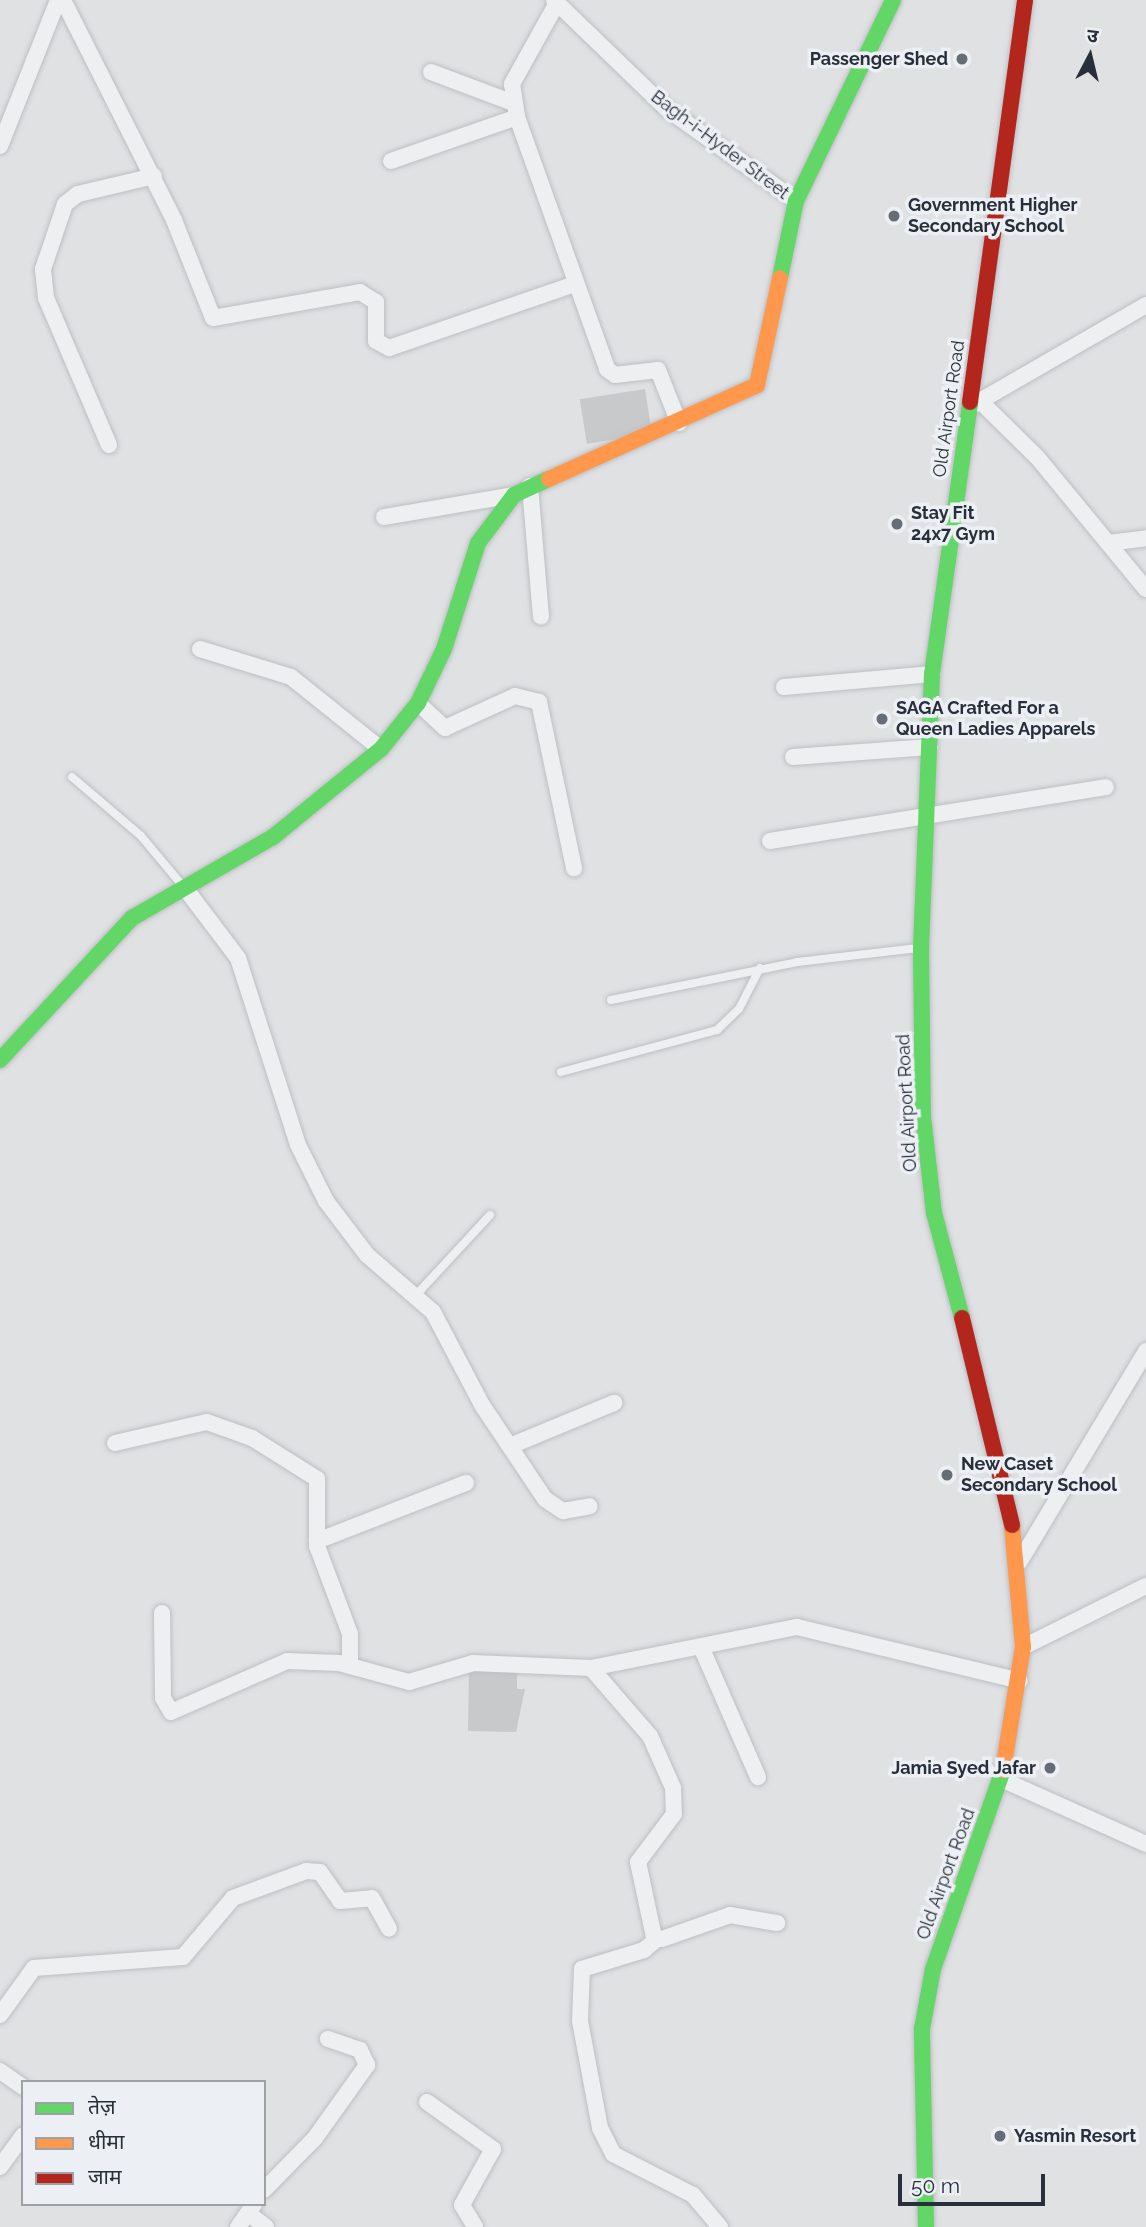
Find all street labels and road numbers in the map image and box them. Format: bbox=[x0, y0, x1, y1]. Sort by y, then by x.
street label: Bagh-i-Hyder Street bbox=[646, 86, 794, 204]
street label: Old Airport Road bbox=[929, 339, 969, 479]
street label: Old Airport Road bbox=[893, 1033, 921, 1173]
street label: Old Airport Road bbox=[912, 1805, 980, 1943]

